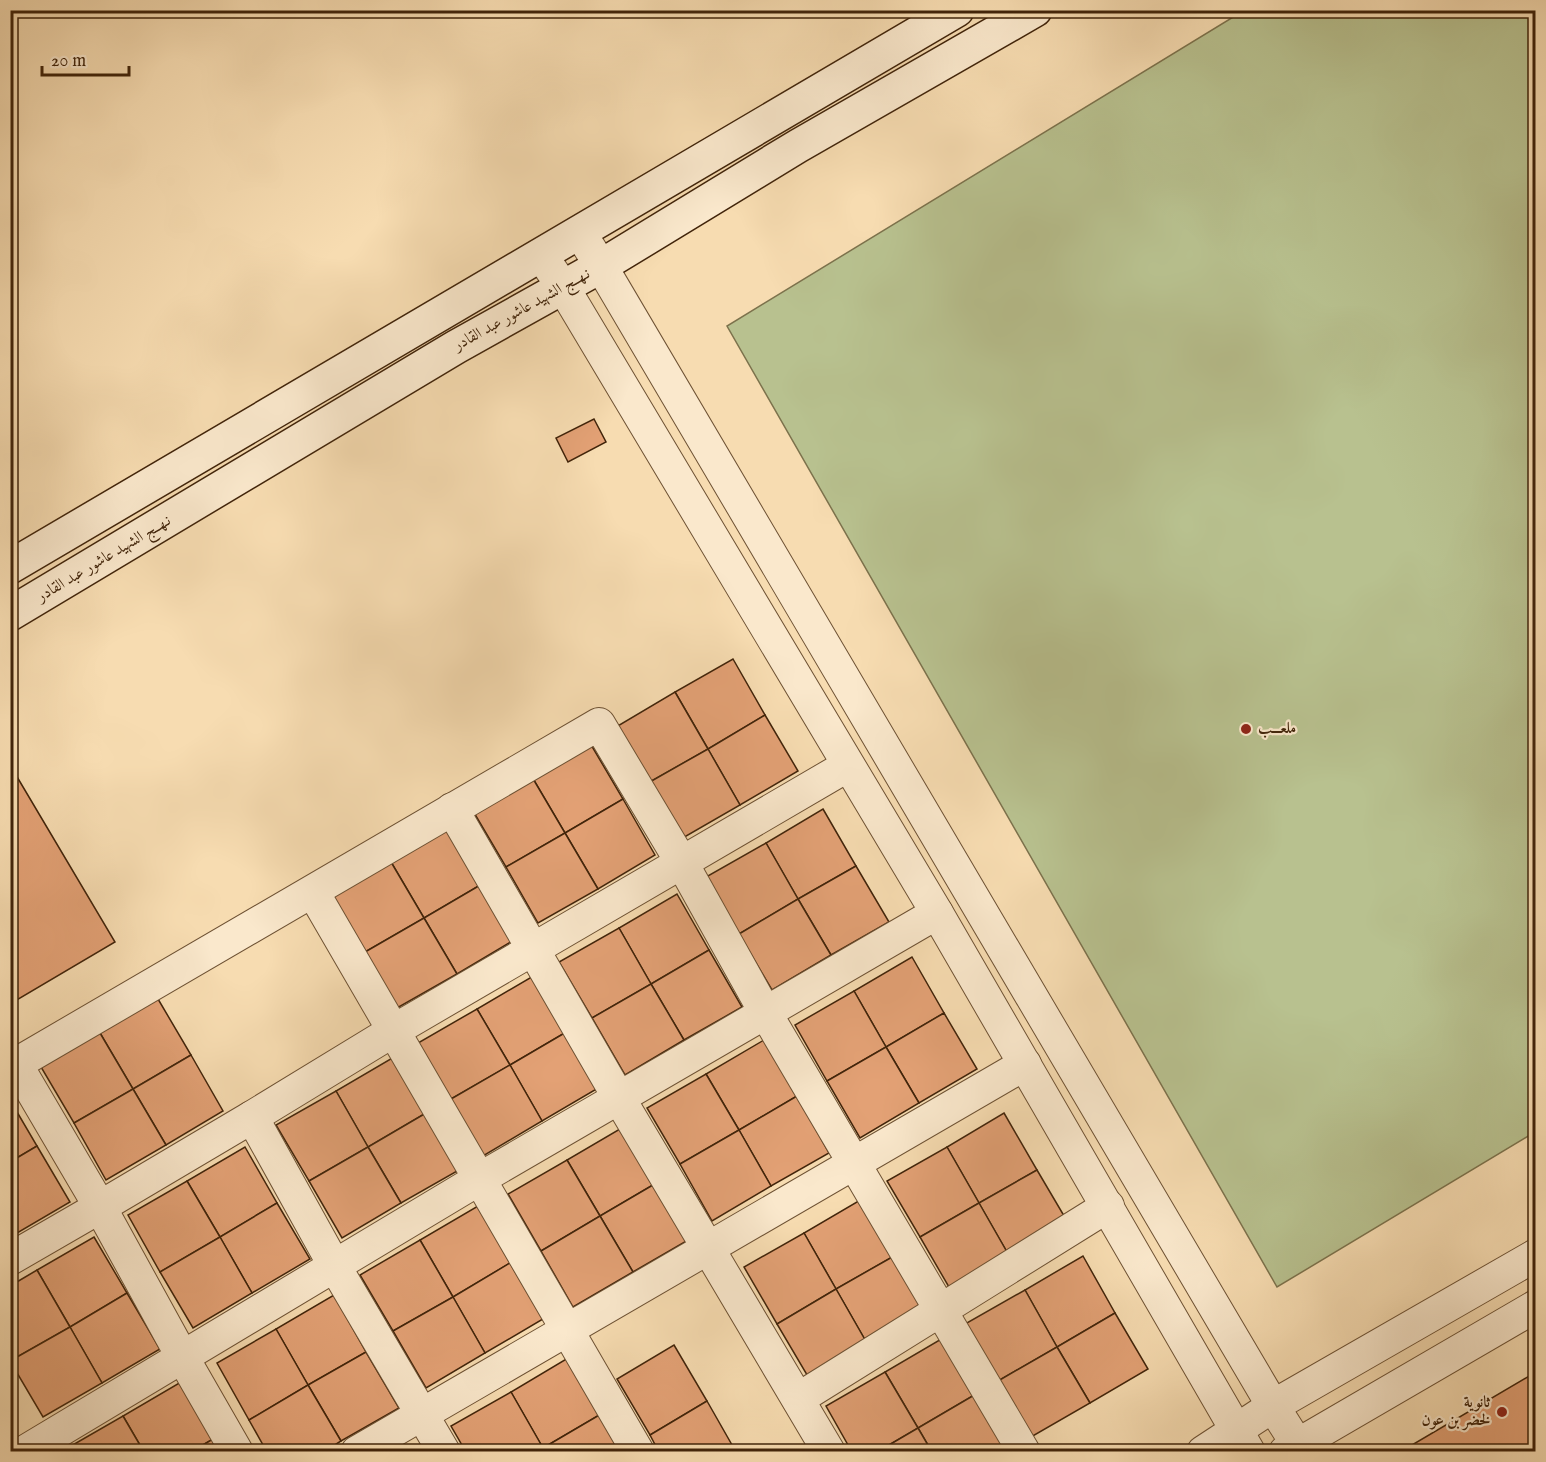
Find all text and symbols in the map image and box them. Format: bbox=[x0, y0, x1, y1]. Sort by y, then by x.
scale bar bbox=[42, 39, 129, 77]
text: 20 m bbox=[51, 50, 86, 73]
street label: نـهــج الشهيد عاشور عبد القادر bbox=[448, 264, 595, 359]
street label: نـهــج الشهيد عاشور عبد القادر bbox=[32, 511, 176, 611]
place label: ملعـــب bbox=[1258, 719, 1296, 739]
marker: ملعـــب bbox=[1239, 722, 1253, 736]
place label: ثانوية لخضر بن عون bbox=[1422, 1393, 1491, 1431]
marker: ثانوية لخضر بن عون bbox=[1495, 1405, 1509, 1419]

